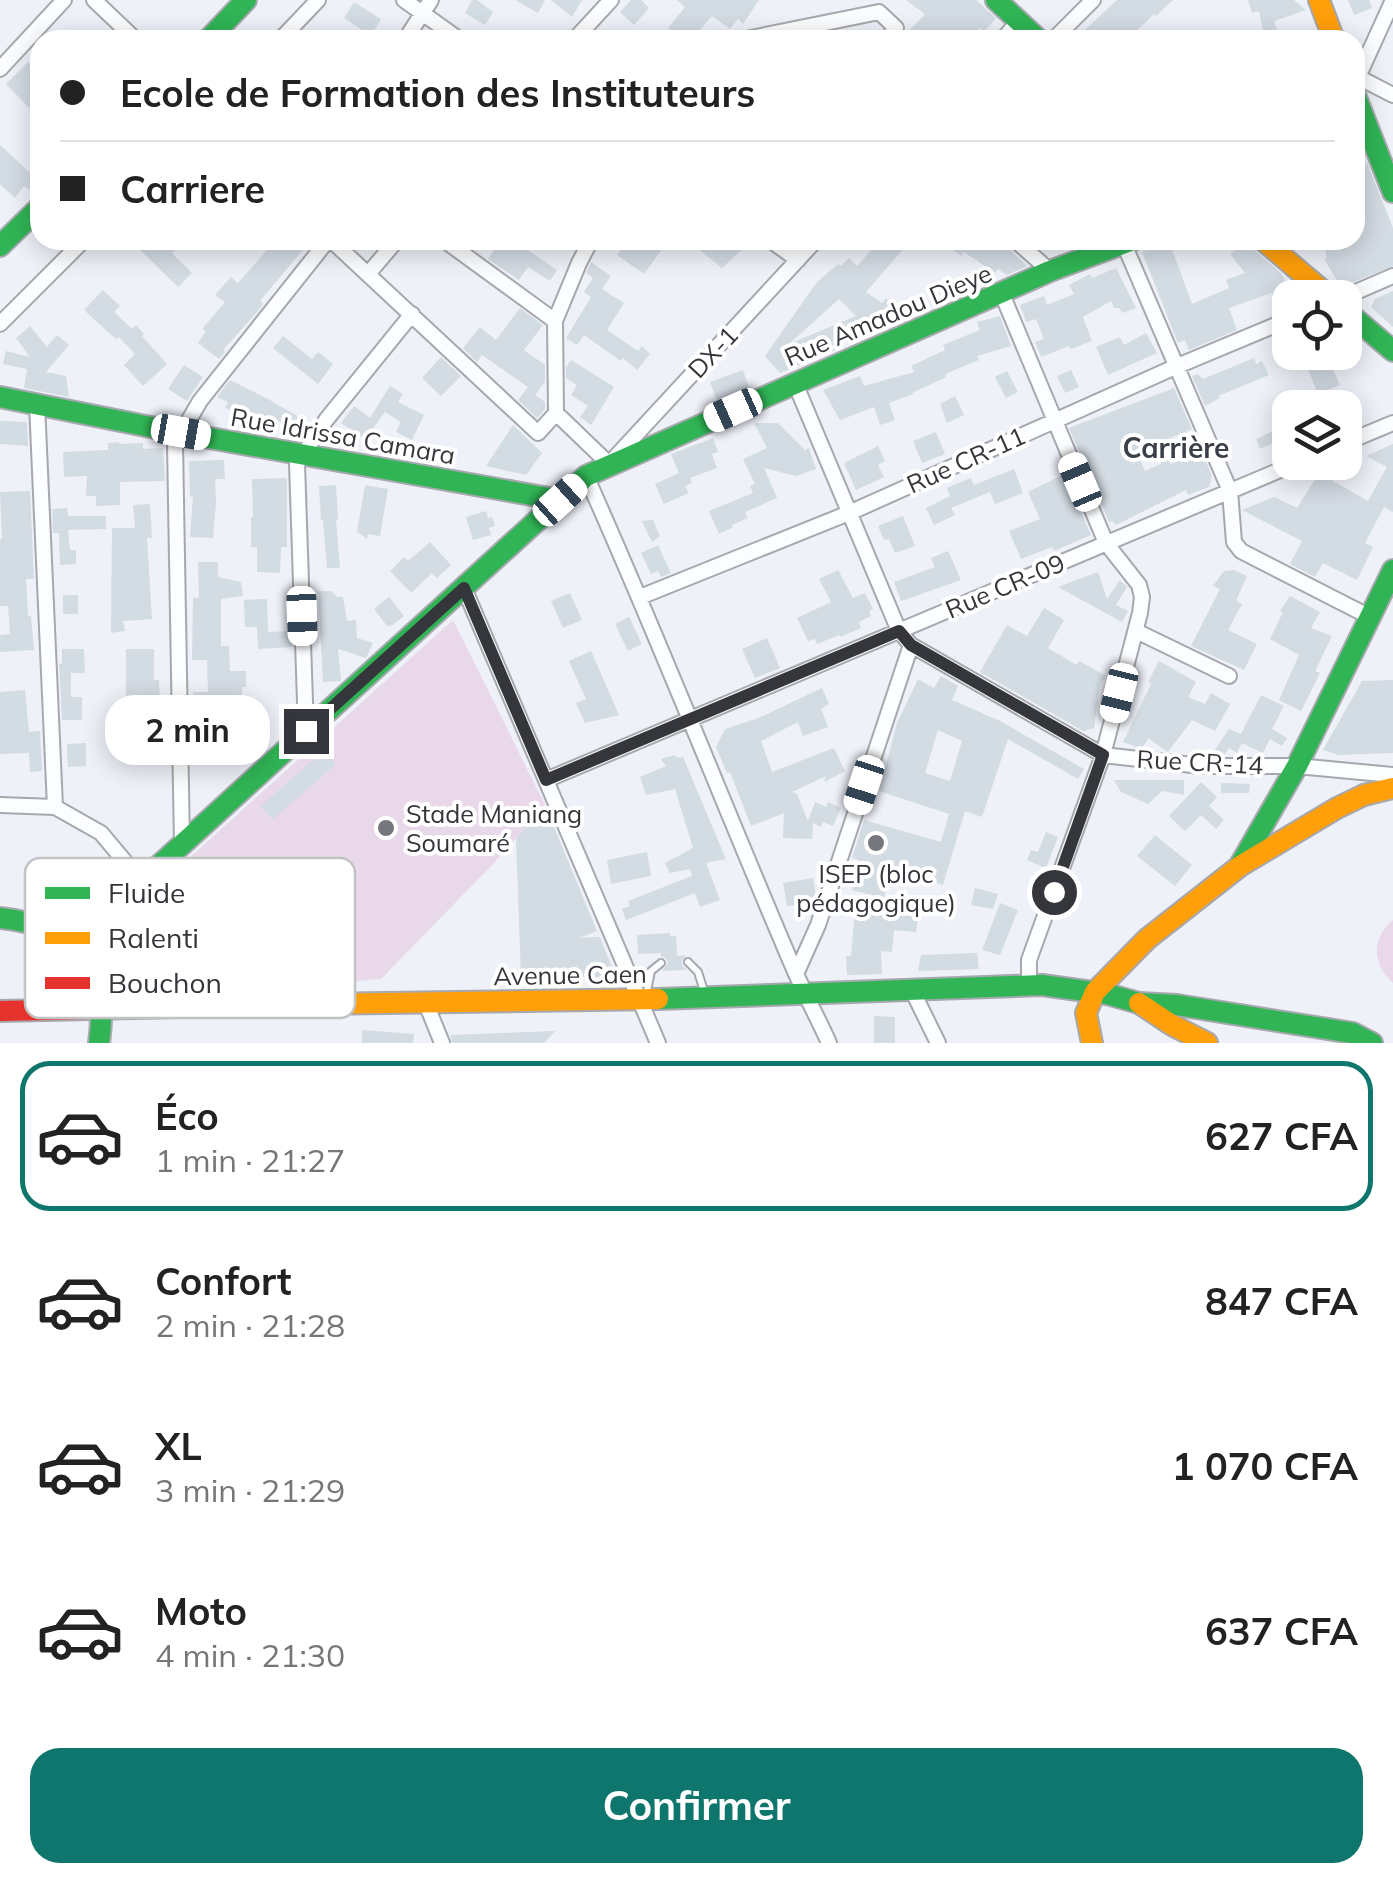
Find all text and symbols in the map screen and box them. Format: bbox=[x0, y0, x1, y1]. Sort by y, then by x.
text: Ecole de Formation des Instituteurs bbox=[120, 69, 755, 117]
text: Carriere bbox=[120, 165, 265, 213]
street label: Rue Amadou Dieye bbox=[779, 257, 996, 372]
map controls bbox=[1272, 280, 1362, 480]
button: locate bbox=[1272, 280, 1362, 370]
street label: DX-1 bbox=[681, 319, 744, 384]
car bbox=[699, 384, 767, 436]
button: layers bbox=[1272, 390, 1362, 480]
street label: Rue Idrissa Camara bbox=[228, 401, 458, 471]
car bbox=[149, 412, 213, 452]
street label: Rue CR-11 bbox=[902, 420, 1030, 499]
district label: Carrière bbox=[1123, 430, 1229, 465]
car bbox=[1054, 449, 1106, 515]
car bbox=[528, 469, 592, 531]
street label: Rue CR-09 bbox=[941, 547, 1069, 625]
car bbox=[286, 585, 318, 647]
car bbox=[1097, 660, 1141, 726]
callout: 2 min bbox=[106, 696, 271, 766]
route end bbox=[284, 709, 329, 754]
text: 2 min bbox=[145, 710, 230, 750]
street label: Rue CR-14 bbox=[1136, 743, 1264, 780]
car bbox=[840, 752, 888, 818]
place label: Stade Maniang Soumaré bbox=[406, 798, 582, 858]
marker: Stade Maniang Soumaré bbox=[375, 817, 397, 839]
marker: ISEP (bloc pédagogique) bbox=[865, 832, 887, 854]
legend bbox=[25, 858, 355, 1018]
place label: ISEP (bloc pédagogique) bbox=[796, 858, 956, 918]
route start bbox=[1032, 870, 1077, 915]
text: Fluide bbox=[108, 875, 185, 910]
text: Ralenti bbox=[108, 920, 199, 955]
street label: Avenue Caen bbox=[493, 958, 647, 991]
text: Bouchon bbox=[108, 965, 222, 1000]
icon: car bbox=[35, 1091, 125, 1181]
text: Éco bbox=[155, 1092, 219, 1140]
text: 627 CFA bbox=[1205, 1112, 1358, 1160]
text: 1 min · 21:27 bbox=[155, 1140, 345, 1180]
icon: car bbox=[35, 1256, 125, 1346]
text: Confort bbox=[155, 1257, 292, 1305]
text: 847 CFA bbox=[1205, 1277, 1358, 1325]
text: 2 min · 21:28 bbox=[155, 1305, 345, 1345]
icon: car bbox=[35, 1421, 125, 1511]
text: XL bbox=[155, 1422, 202, 1470]
text: 1 070 CFA bbox=[1172, 1442, 1358, 1490]
text: 3 min · 21:29 bbox=[155, 1470, 345, 1510]
icon: car bbox=[35, 1586, 125, 1676]
text: Moto bbox=[155, 1587, 247, 1635]
text: 637 CFA bbox=[1205, 1607, 1358, 1655]
text: 4 min · 21:30 bbox=[155, 1635, 345, 1675]
button: Confirmer bbox=[30, 1748, 1363, 1863]

